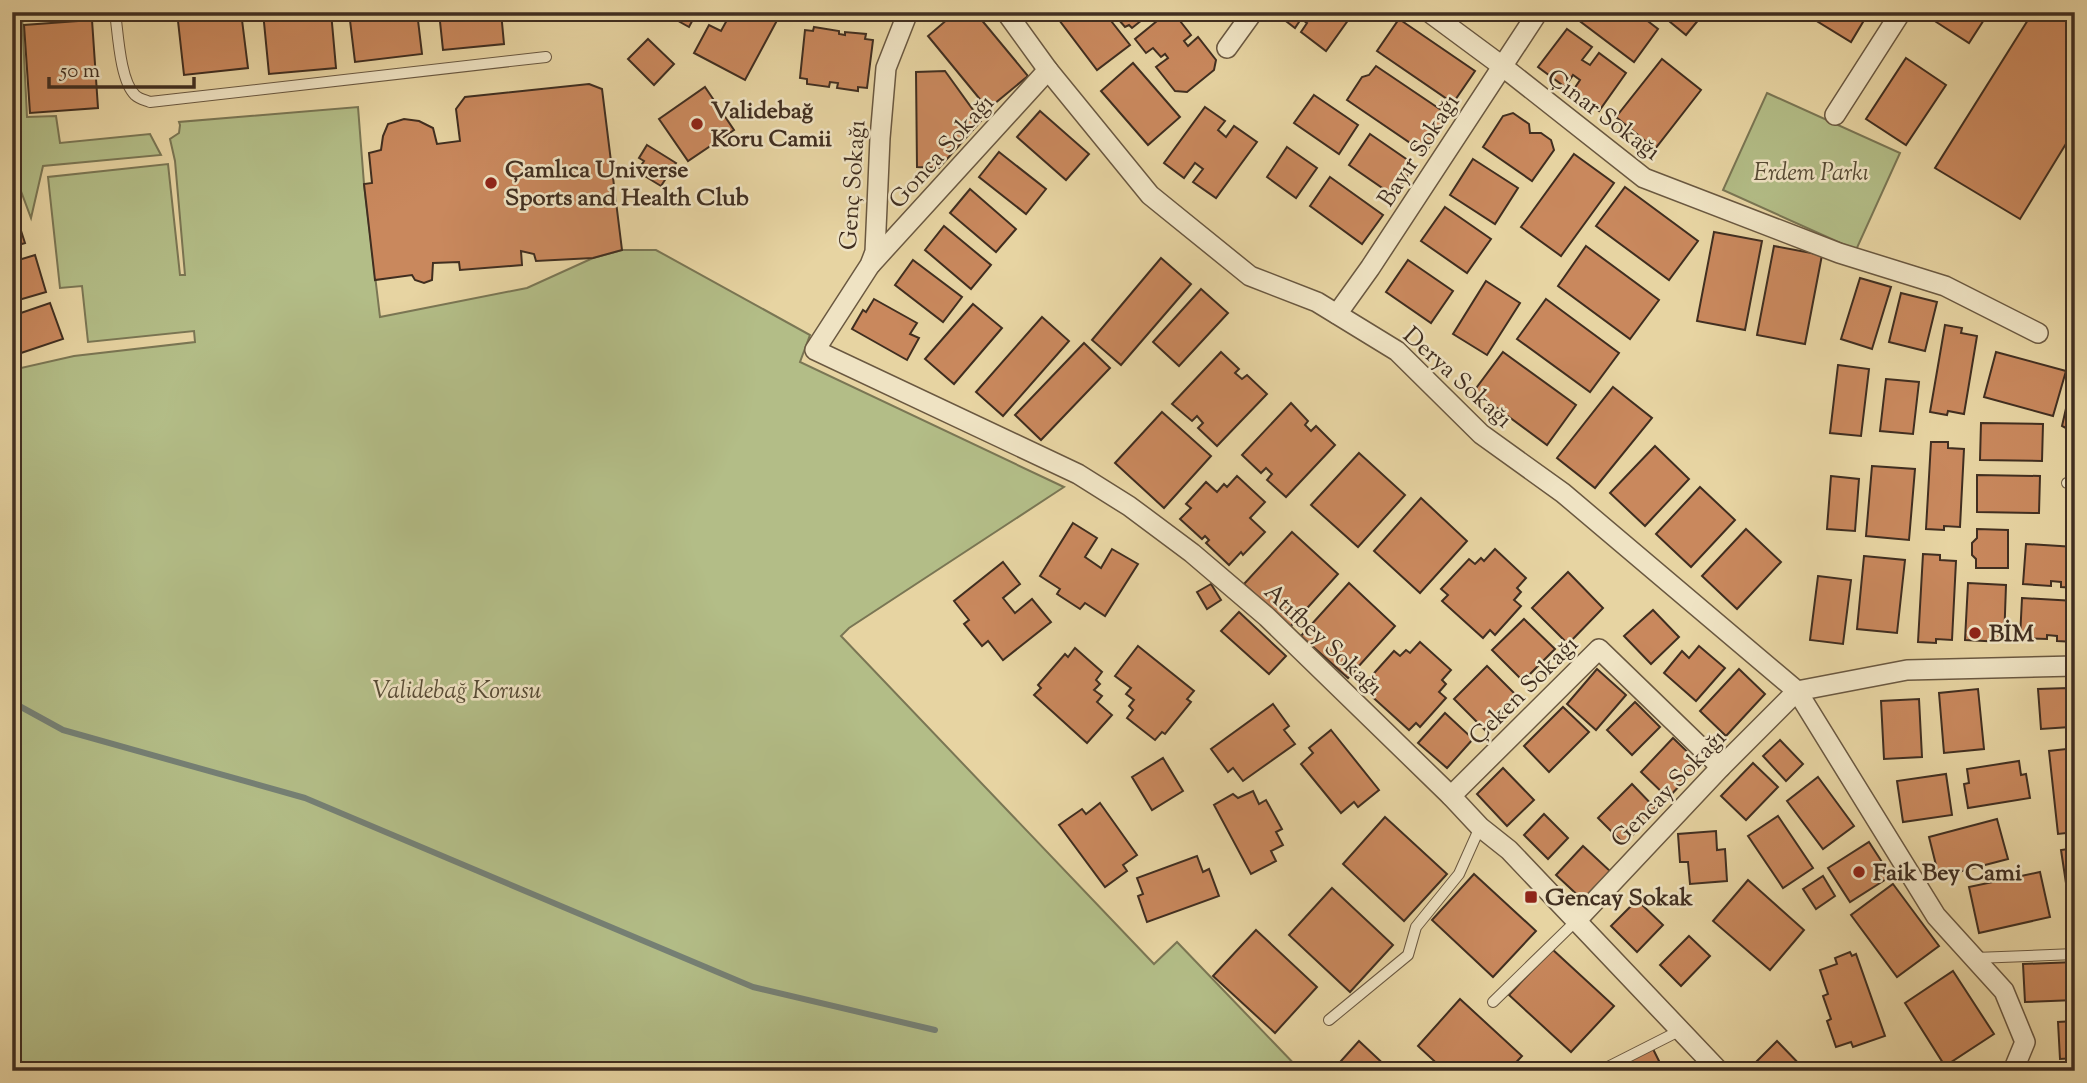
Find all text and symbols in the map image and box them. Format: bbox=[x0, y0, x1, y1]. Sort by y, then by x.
scale bar bbox=[49, 46, 194, 90]
text: 50 m bbox=[59, 57, 100, 87]
street label: Çınar Sokağı bbox=[1539, 62, 1667, 170]
street label: Gonca Sokağı bbox=[882, 88, 1003, 217]
street label: Bayır Sokağı bbox=[1370, 88, 1469, 214]
place label: Validebağ Koru Camii bbox=[711, 95, 832, 157]
marker: Validebağ Koru Camii bbox=[689, 116, 705, 132]
street label: Genç Sokağı bbox=[832, 119, 876, 251]
place label: Çamlıca Universe Sports and Health Club bbox=[505, 154, 749, 216]
park label: Erdem Parkı bbox=[1753, 157, 1869, 191]
marker: Çamlıca Universe Sports and Health Club bbox=[483, 175, 499, 191]
street label: Derya Sokağı bbox=[1394, 320, 1519, 437]
street label: Atıfbey Sokağı bbox=[1256, 576, 1390, 705]
place label: BİM bbox=[1989, 618, 2035, 652]
marker: BİM bbox=[1967, 625, 1983, 641]
street label: Çeken Sokağı bbox=[1462, 629, 1587, 754]
park label: Validebağ Korusu bbox=[373, 675, 542, 709]
street label: Gencay Sokağı bbox=[1604, 722, 1735, 856]
place label: Faik Bey Cami bbox=[1873, 857, 2022, 891]
marker: Faik Bey Cami bbox=[1851, 864, 1867, 880]
place label: Gencay Sokak bbox=[1545, 882, 1694, 916]
marker: Gencay Sokak bbox=[1523, 889, 1539, 905]

